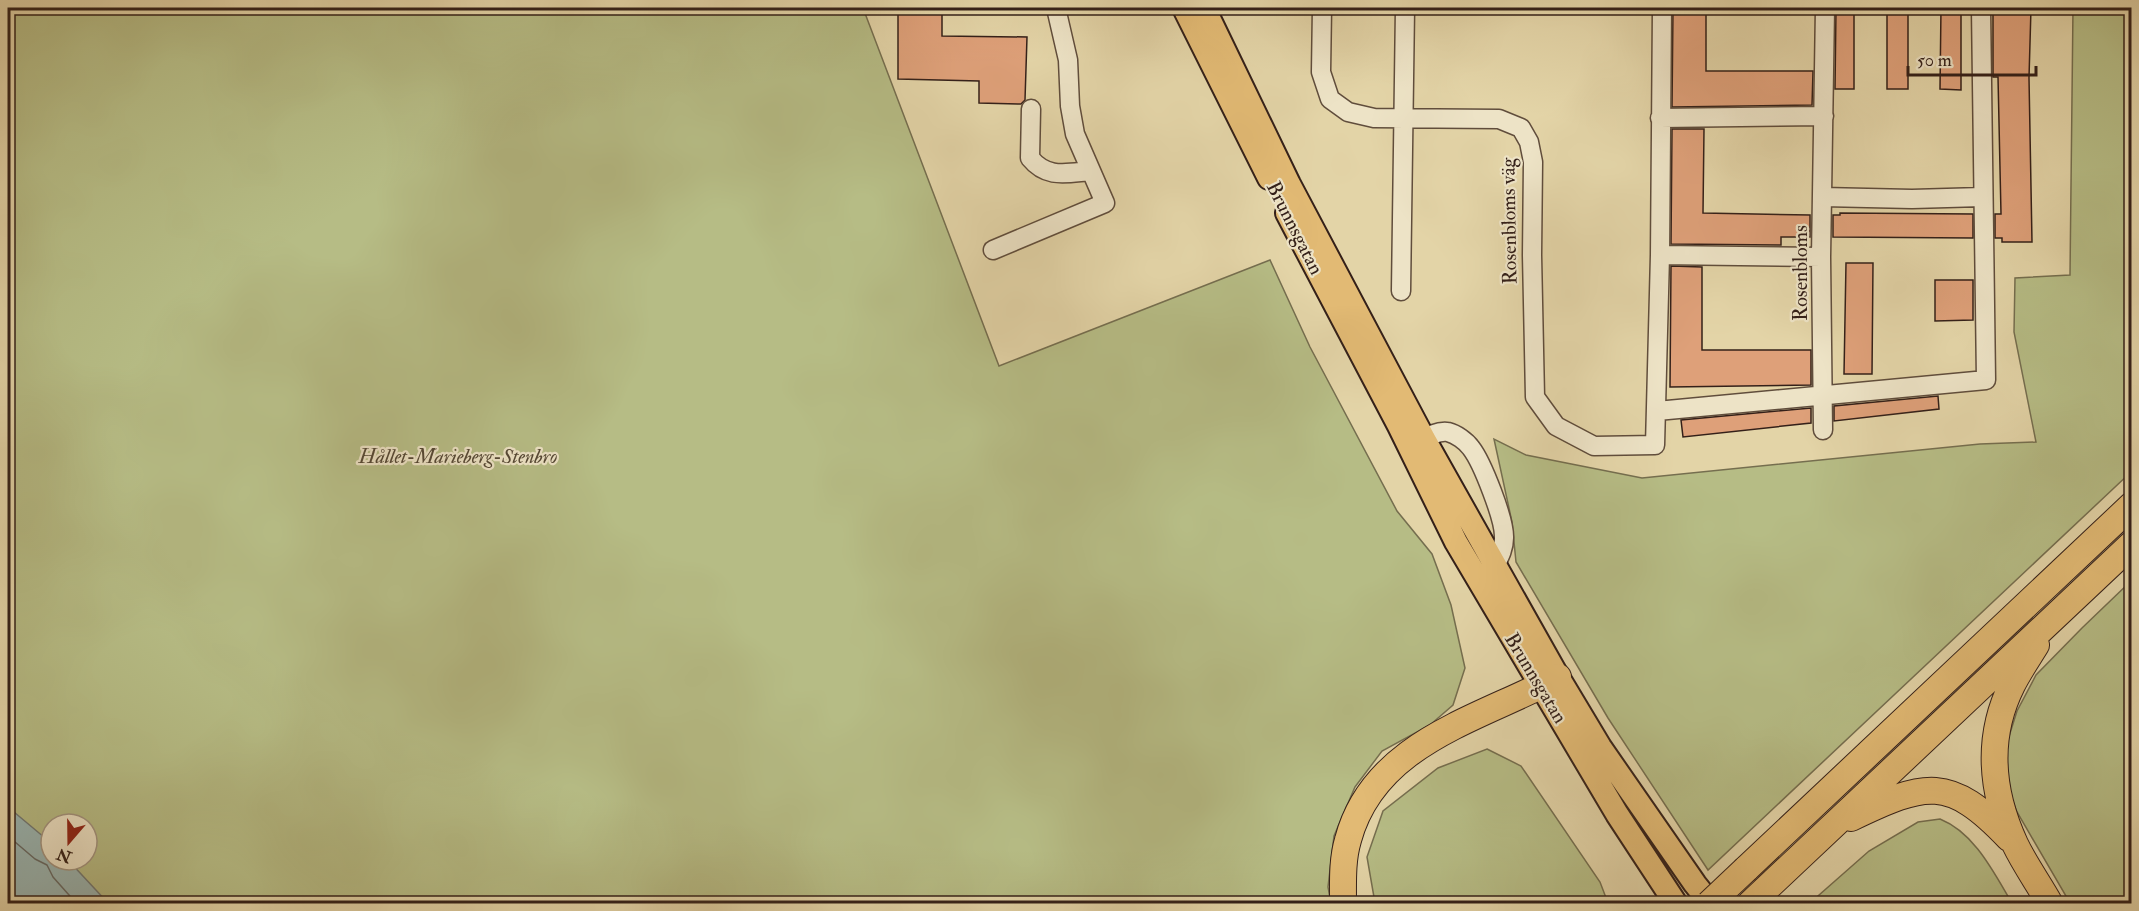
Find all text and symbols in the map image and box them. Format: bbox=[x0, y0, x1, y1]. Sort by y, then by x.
scale bar bbox=[1908, 39, 2036, 77]
text: 50 m bbox=[1917, 49, 1952, 72]
street label: Rosenbloms väg bbox=[1495, 156, 1523, 285]
street label: Brunnsgatan bbox=[1261, 177, 1329, 279]
street label: Rosenbloms bbox=[1788, 225, 1813, 321]
park label: Hållet-Marieberg-Stenbro bbox=[358, 444, 557, 469]
street label: Brunnsgatan bbox=[1499, 628, 1573, 728]
north arrow bbox=[39, 812, 99, 872]
text: N bbox=[53, 843, 75, 867]

